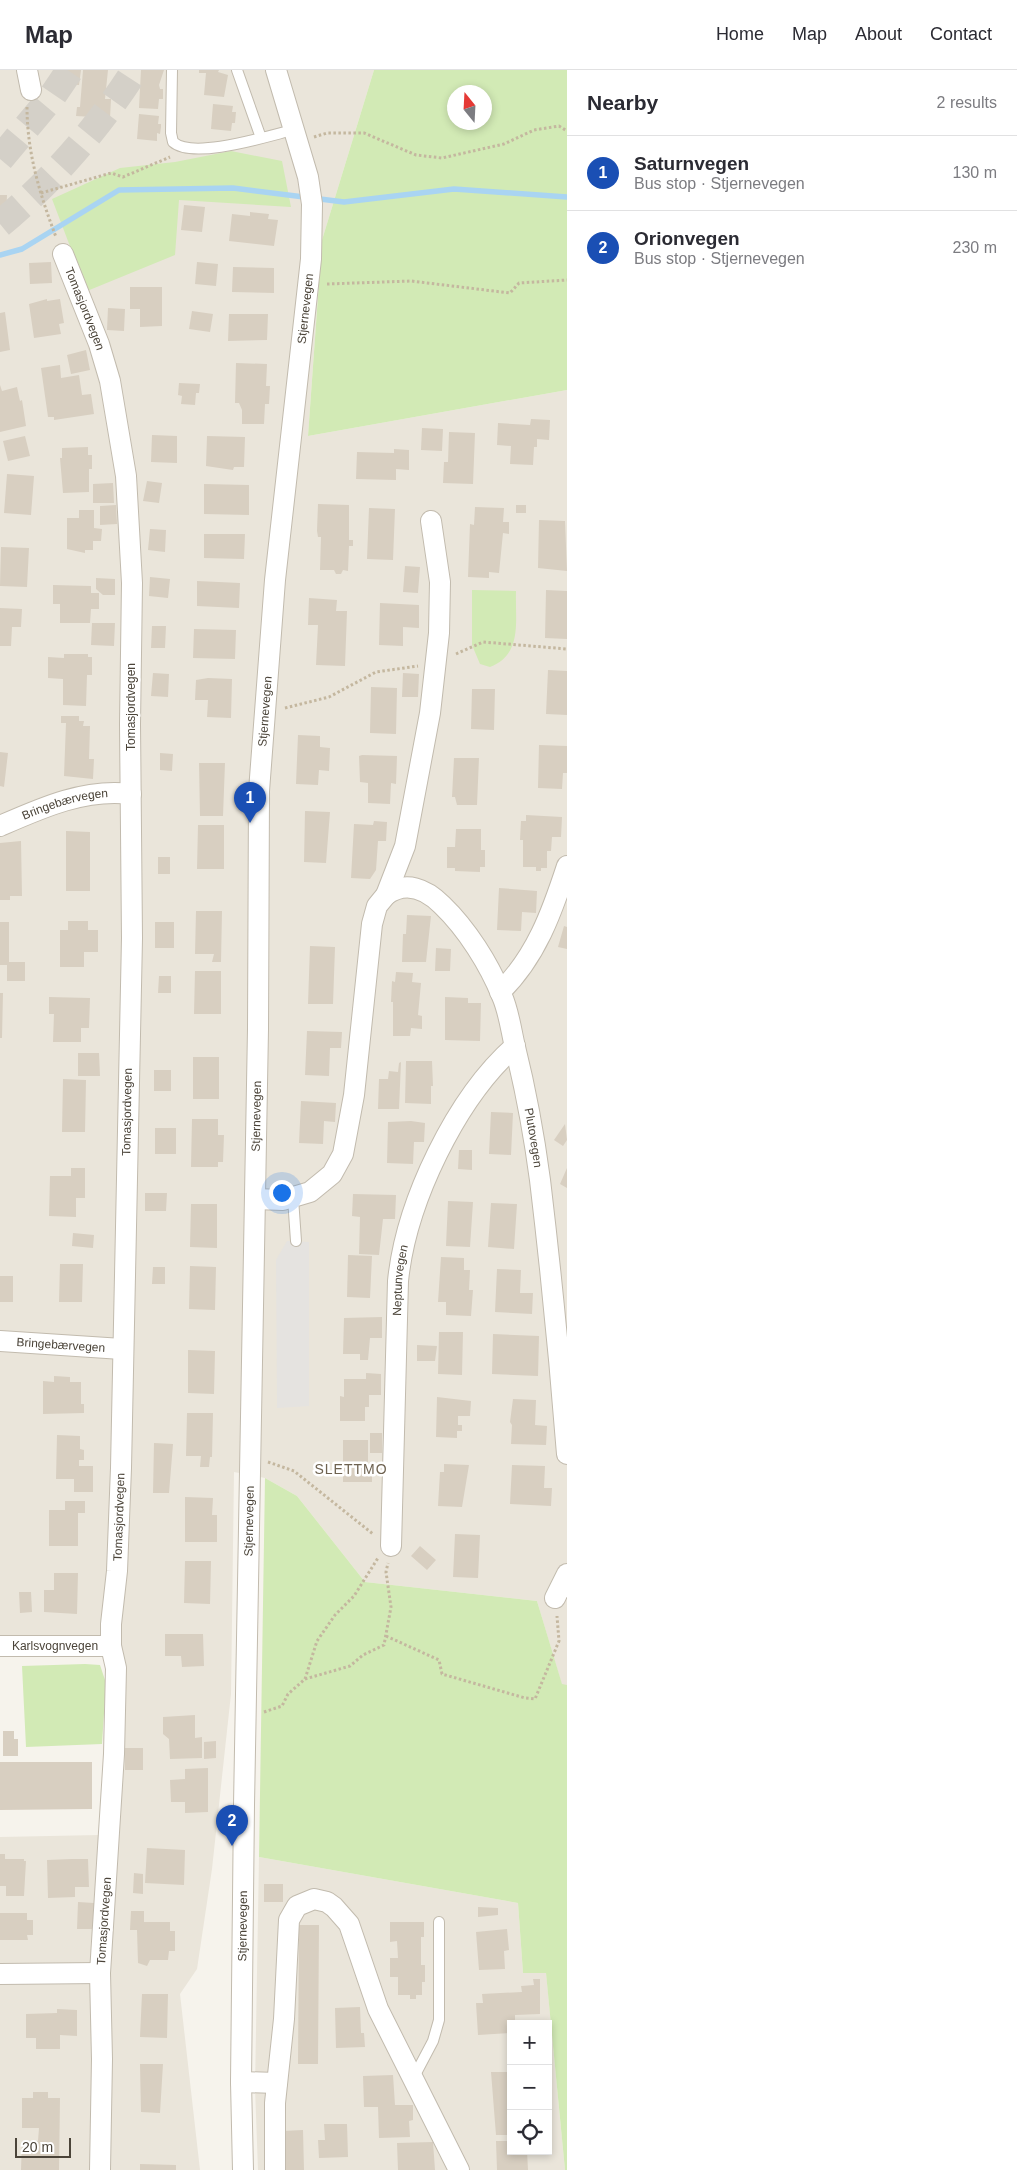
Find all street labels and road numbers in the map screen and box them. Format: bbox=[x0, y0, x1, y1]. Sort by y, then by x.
street label: Tomasjordvegen bbox=[62, 265, 107, 352]
street label: Stjernevegen bbox=[295, 272, 316, 344]
street label: Tomasjordvegen bbox=[124, 663, 138, 751]
street label: Stjernevegen bbox=[255, 676, 275, 747]
street label: Bringebærvegen bbox=[20, 786, 108, 823]
street label: Tomasjordvegen bbox=[119, 1068, 135, 1156]
street label: Stjernevegen bbox=[249, 1081, 264, 1152]
street label: Plutovegen bbox=[522, 1107, 545, 1168]
street label: Neptunvegen bbox=[390, 1243, 411, 1316]
street label: Bringebærvegen bbox=[16, 1335, 106, 1355]
street label: Tomasjordvegen bbox=[110, 1473, 128, 1561]
street label: Stjernevegen bbox=[241, 1486, 257, 1557]
street label: Karlsvognvegen bbox=[12, 1639, 98, 1653]
street label: Tomasjordvegen bbox=[94, 1877, 114, 1965]
street label: Stjernevegen bbox=[235, 1891, 250, 1962]

